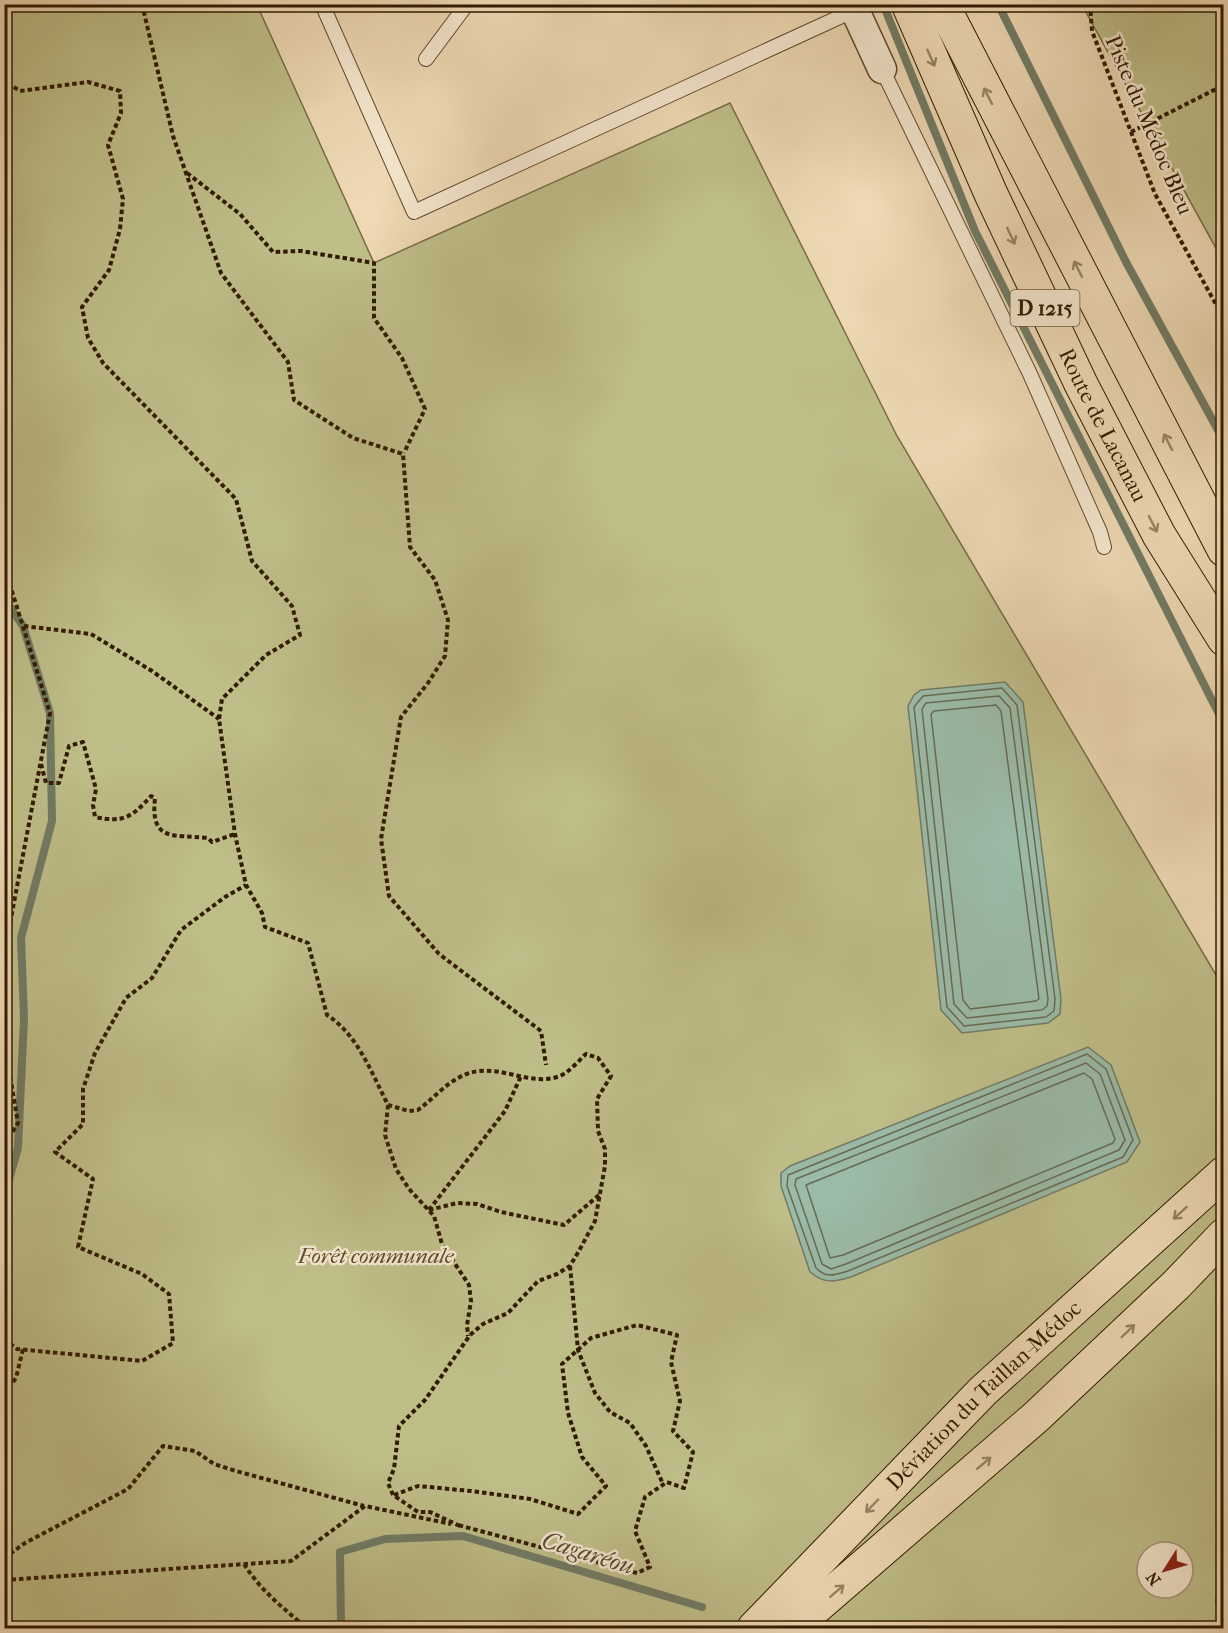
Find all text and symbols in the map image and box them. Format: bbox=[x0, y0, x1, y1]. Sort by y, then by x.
street label: Piste du Médoc Bleu bbox=[1099, 31, 1199, 219]
one-way arrow bbox=[926, 48, 937, 67]
one-way arrow bbox=[982, 87, 994, 105]
one-way arrow bbox=[1005, 227, 1017, 245]
one-way arrow bbox=[1072, 261, 1083, 279]
road number: D 1215 bbox=[1010, 290, 1080, 326]
street label: Route de Lacanau bbox=[1053, 344, 1153, 507]
one-way arrow bbox=[1161, 434, 1173, 452]
one-way arrow bbox=[1148, 514, 1159, 532]
one-way arrow bbox=[1173, 1205, 1188, 1219]
park label: Forêt communale bbox=[297, 1243, 455, 1269]
street label: Déviation du Taillan-Médoc bbox=[881, 1295, 1087, 1496]
one-way arrow bbox=[1120, 1324, 1135, 1339]
one-way arrow bbox=[976, 1456, 992, 1469]
one-way arrow bbox=[865, 1498, 879, 1513]
water label: Cagaréou bbox=[539, 1526, 637, 1580]
north arrow bbox=[1135, 1540, 1195, 1600]
text: N bbox=[1142, 1567, 1165, 1589]
one-way arrow bbox=[829, 1584, 844, 1598]

